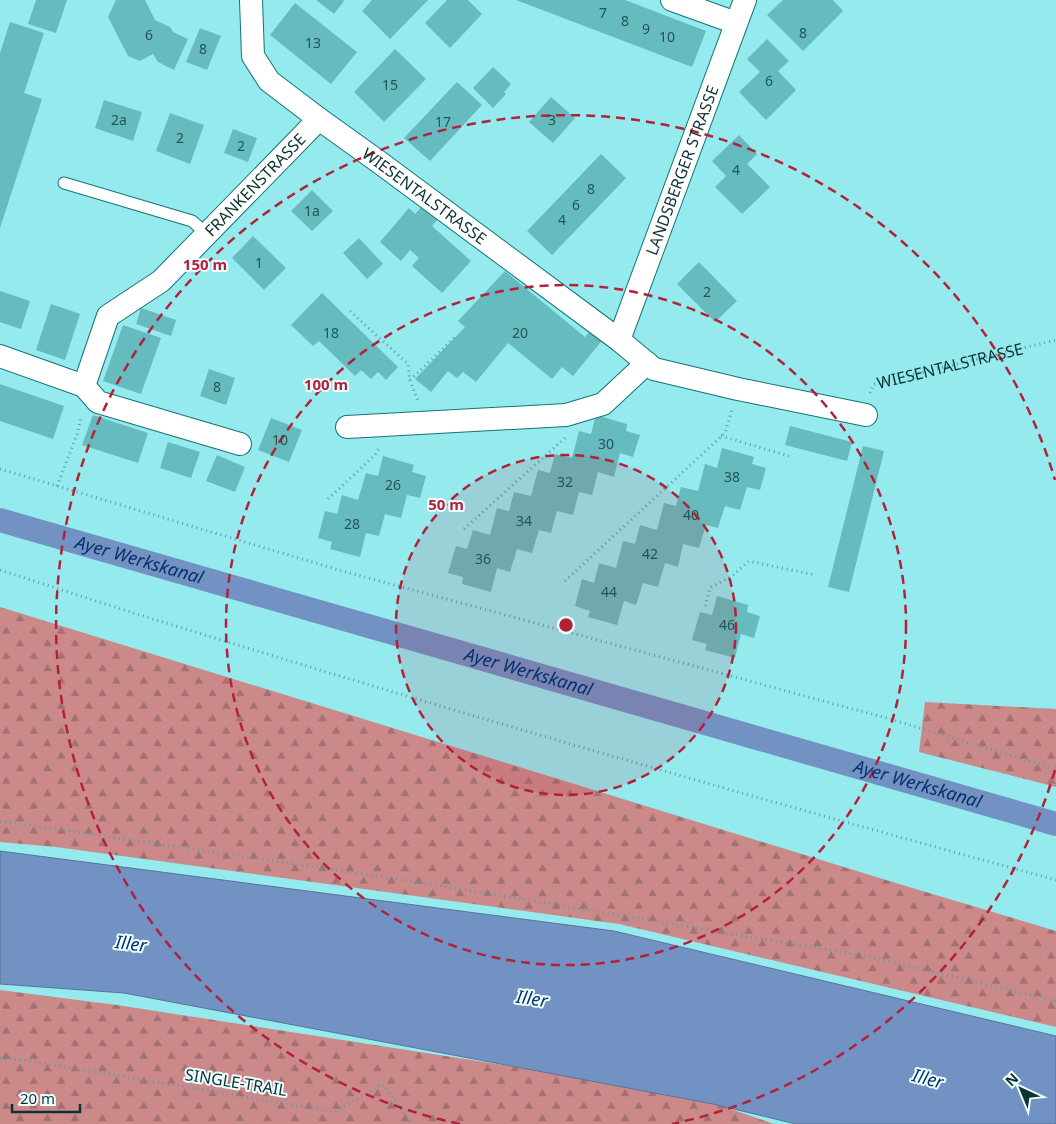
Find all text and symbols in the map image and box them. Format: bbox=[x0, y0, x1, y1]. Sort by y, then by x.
house number: 7 bbox=[599, 3, 607, 22]
house number: 8 bbox=[621, 11, 629, 30]
house number: 9 bbox=[642, 19, 650, 38]
house number: 8 bbox=[799, 23, 807, 42]
house number: 6 bbox=[145, 25, 153, 44]
house number: 10 bbox=[659, 27, 675, 46]
house number: 13 bbox=[305, 33, 321, 52]
house number: 8 bbox=[199, 39, 207, 58]
house number: 6 bbox=[765, 71, 773, 90]
house number: 15 bbox=[382, 75, 398, 94]
street label: LANDSBERGER STRASSE bbox=[640, 82, 723, 258]
house number: 2a bbox=[111, 110, 127, 129]
house number: 3 bbox=[548, 110, 556, 129]
house number: 17 bbox=[435, 112, 451, 131]
house number: 2 bbox=[176, 128, 184, 147]
street label: FRANKENSTRASSE bbox=[200, 128, 310, 241]
house number: 2 bbox=[237, 136, 245, 155]
street label: WIESENTALSTRASSE bbox=[358, 142, 491, 249]
house number: 4 bbox=[732, 160, 740, 179]
house number: 8 bbox=[587, 179, 595, 198]
house number: 6 bbox=[572, 195, 580, 214]
house number: 1a bbox=[304, 201, 320, 220]
house number: 4 bbox=[558, 210, 566, 229]
house number: 1 bbox=[255, 253, 263, 272]
text: 150 m bbox=[183, 254, 227, 274]
house number: 2 bbox=[703, 282, 711, 301]
house number: 18 bbox=[323, 323, 339, 342]
house number: 20 bbox=[512, 323, 528, 342]
street label: WIESENTALSTRASSE bbox=[875, 337, 1025, 394]
text: 100 m bbox=[304, 374, 348, 394]
house number: 8 bbox=[213, 377, 221, 396]
house number: 10 bbox=[272, 430, 288, 449]
house number: 30 bbox=[598, 434, 614, 453]
house number: 38 bbox=[724, 467, 740, 486]
house number: 32 bbox=[557, 472, 573, 491]
house number: 26 bbox=[385, 475, 401, 494]
text: 50 m bbox=[428, 494, 464, 514]
house number: 40 bbox=[683, 505, 699, 524]
house number: 34 bbox=[516, 511, 532, 530]
house number: 28 bbox=[344, 514, 360, 533]
water label: Ayer Werkskanal bbox=[71, 529, 207, 589]
house number: 42 bbox=[642, 544, 658, 563]
house number: 36 bbox=[475, 549, 491, 568]
house number: 44 bbox=[601, 582, 617, 601]
house number: 46 bbox=[719, 615, 735, 634]
centre of rings bbox=[557, 616, 575, 634]
water label: Ayer Werkskanal bbox=[460, 641, 596, 701]
water label: Ayer Werkskanal bbox=[849, 753, 985, 813]
water label: Iller bbox=[113, 929, 149, 957]
water label: Iller bbox=[514, 984, 550, 1012]
water label: Iller bbox=[909, 1062, 947, 1094]
street label: SINGLE-TRAIL bbox=[184, 1063, 288, 1101]
north arrow bbox=[996, 1064, 1046, 1114]
text: N bbox=[1001, 1068, 1022, 1090]
scale bar bbox=[12, 1082, 80, 1114]
text: 20 m bbox=[20, 1088, 55, 1108]

